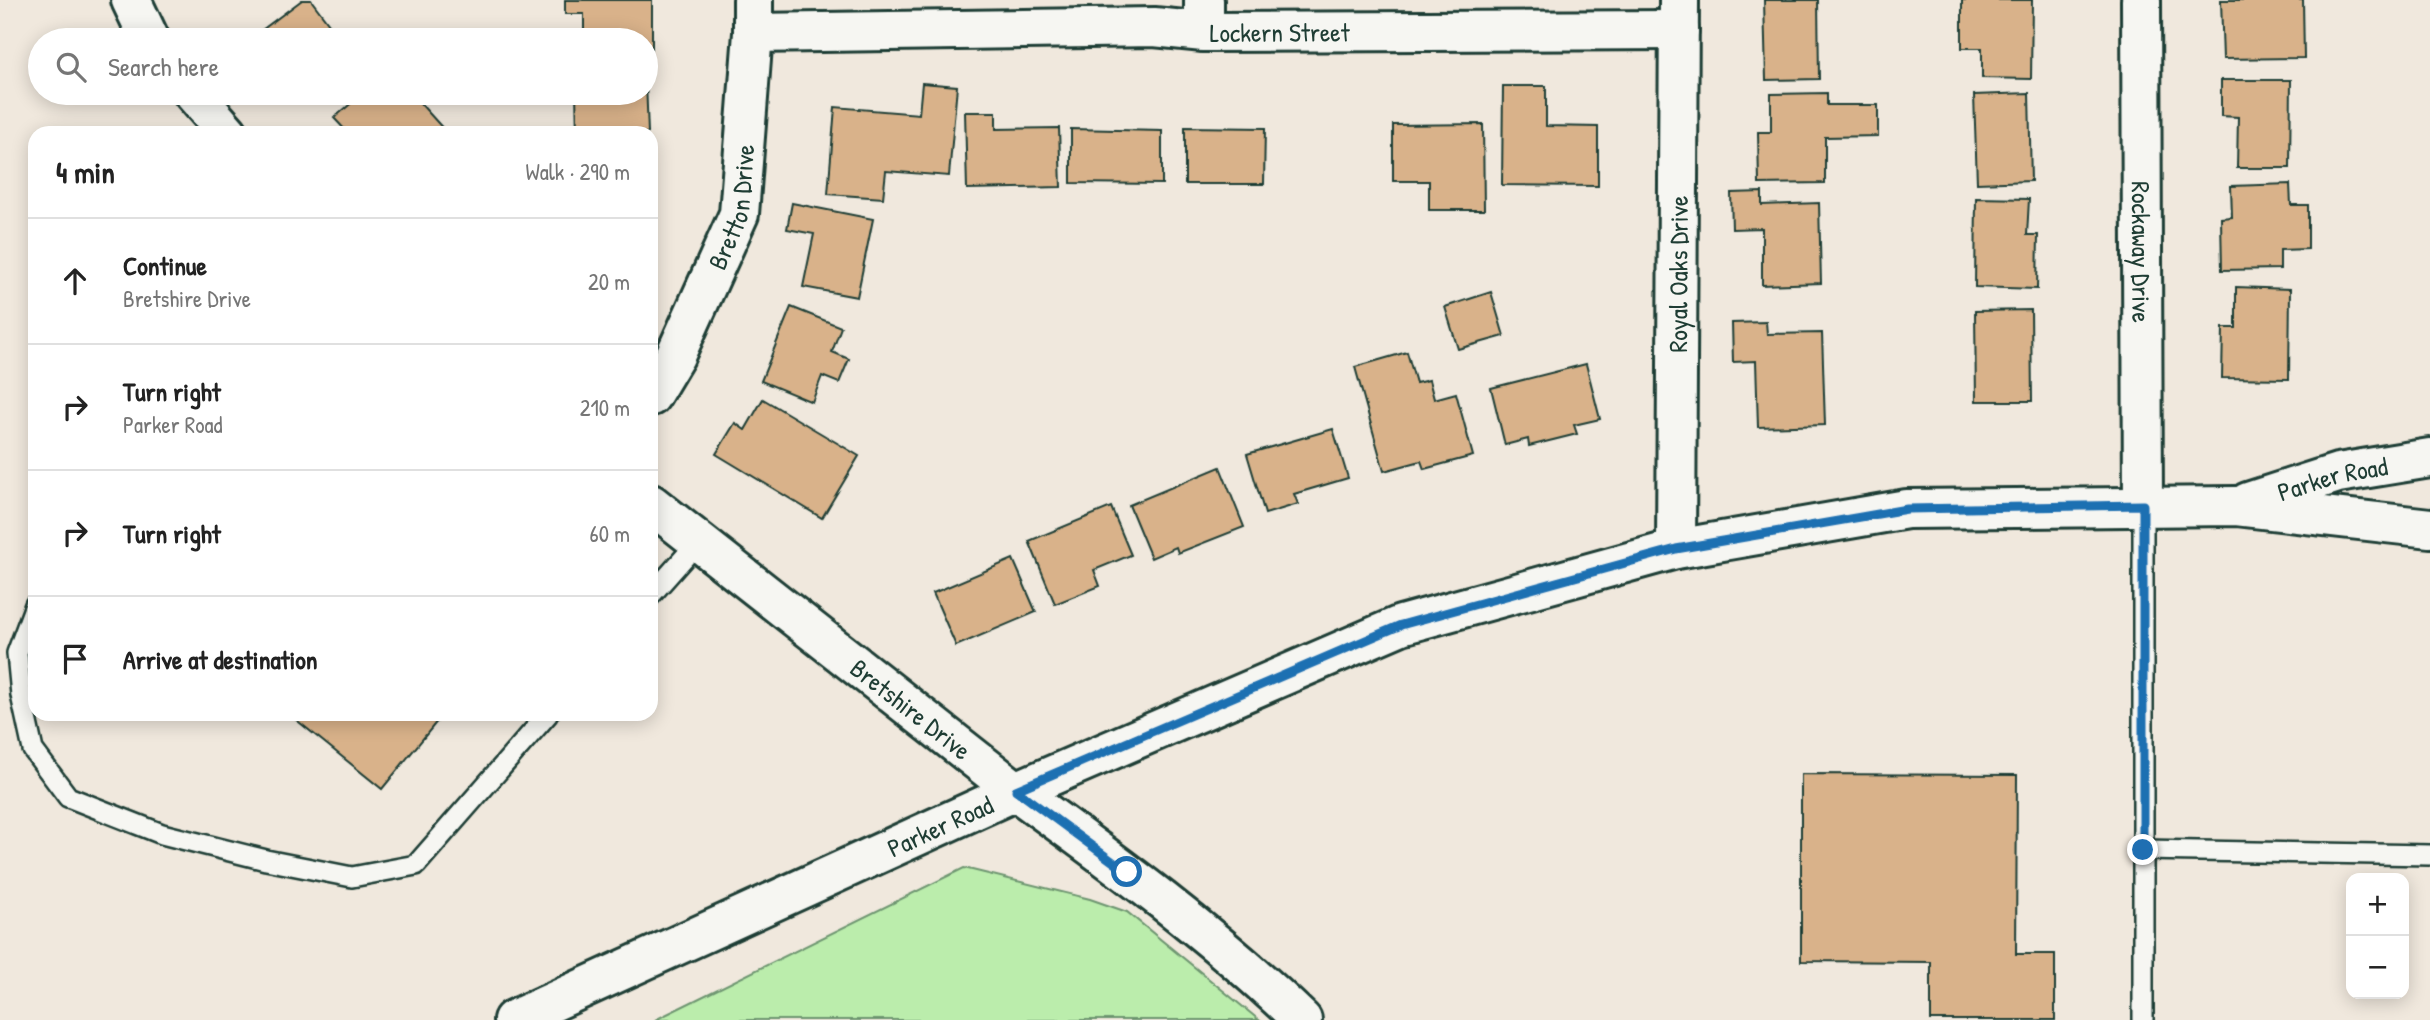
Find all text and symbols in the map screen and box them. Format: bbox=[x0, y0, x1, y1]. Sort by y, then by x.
street label: Lockern Street bbox=[1210, 14, 1351, 49]
search box bbox=[28, 28, 658, 105]
icon: search bbox=[52, 48, 90, 86]
text: Search here bbox=[108, 49, 219, 84]
street label: Bretton Drive bbox=[699, 143, 762, 275]
text: 4 min bbox=[56, 152, 115, 192]
text: Walk · 290 m bbox=[526, 156, 630, 187]
street label: Rockaway Drive bbox=[2124, 181, 2160, 323]
street label: Royal Oaks Drive bbox=[1660, 195, 1695, 353]
text: Continue bbox=[123, 248, 207, 283]
icon: ahead bbox=[56, 262, 94, 300]
text: 20 m bbox=[588, 266, 630, 297]
text: Bretshire Drive bbox=[123, 283, 251, 314]
text: Turn right bbox=[123, 374, 221, 409]
icon: right bbox=[56, 388, 94, 426]
text: 210 m bbox=[580, 392, 630, 423]
text: Parker Road bbox=[123, 409, 222, 440]
street label: Parker Road bbox=[2273, 448, 2390, 509]
icon: right bbox=[56, 514, 94, 552]
text: Turn right bbox=[123, 516, 221, 551]
text: 60 m bbox=[590, 518, 630, 549]
icon: arrive bbox=[56, 640, 94, 678]
text: Arrive at destination bbox=[123, 642, 318, 677]
street label: Bretshire Drive bbox=[844, 650, 979, 767]
street label: Parker Road bbox=[881, 786, 998, 865]
route end bbox=[2127, 834, 2158, 865]
route start bbox=[1111, 856, 1142, 887]
map controls bbox=[2346, 873, 2409, 999]
button: + bbox=[2346, 873, 2409, 936]
button: − bbox=[2346, 936, 2409, 999]

